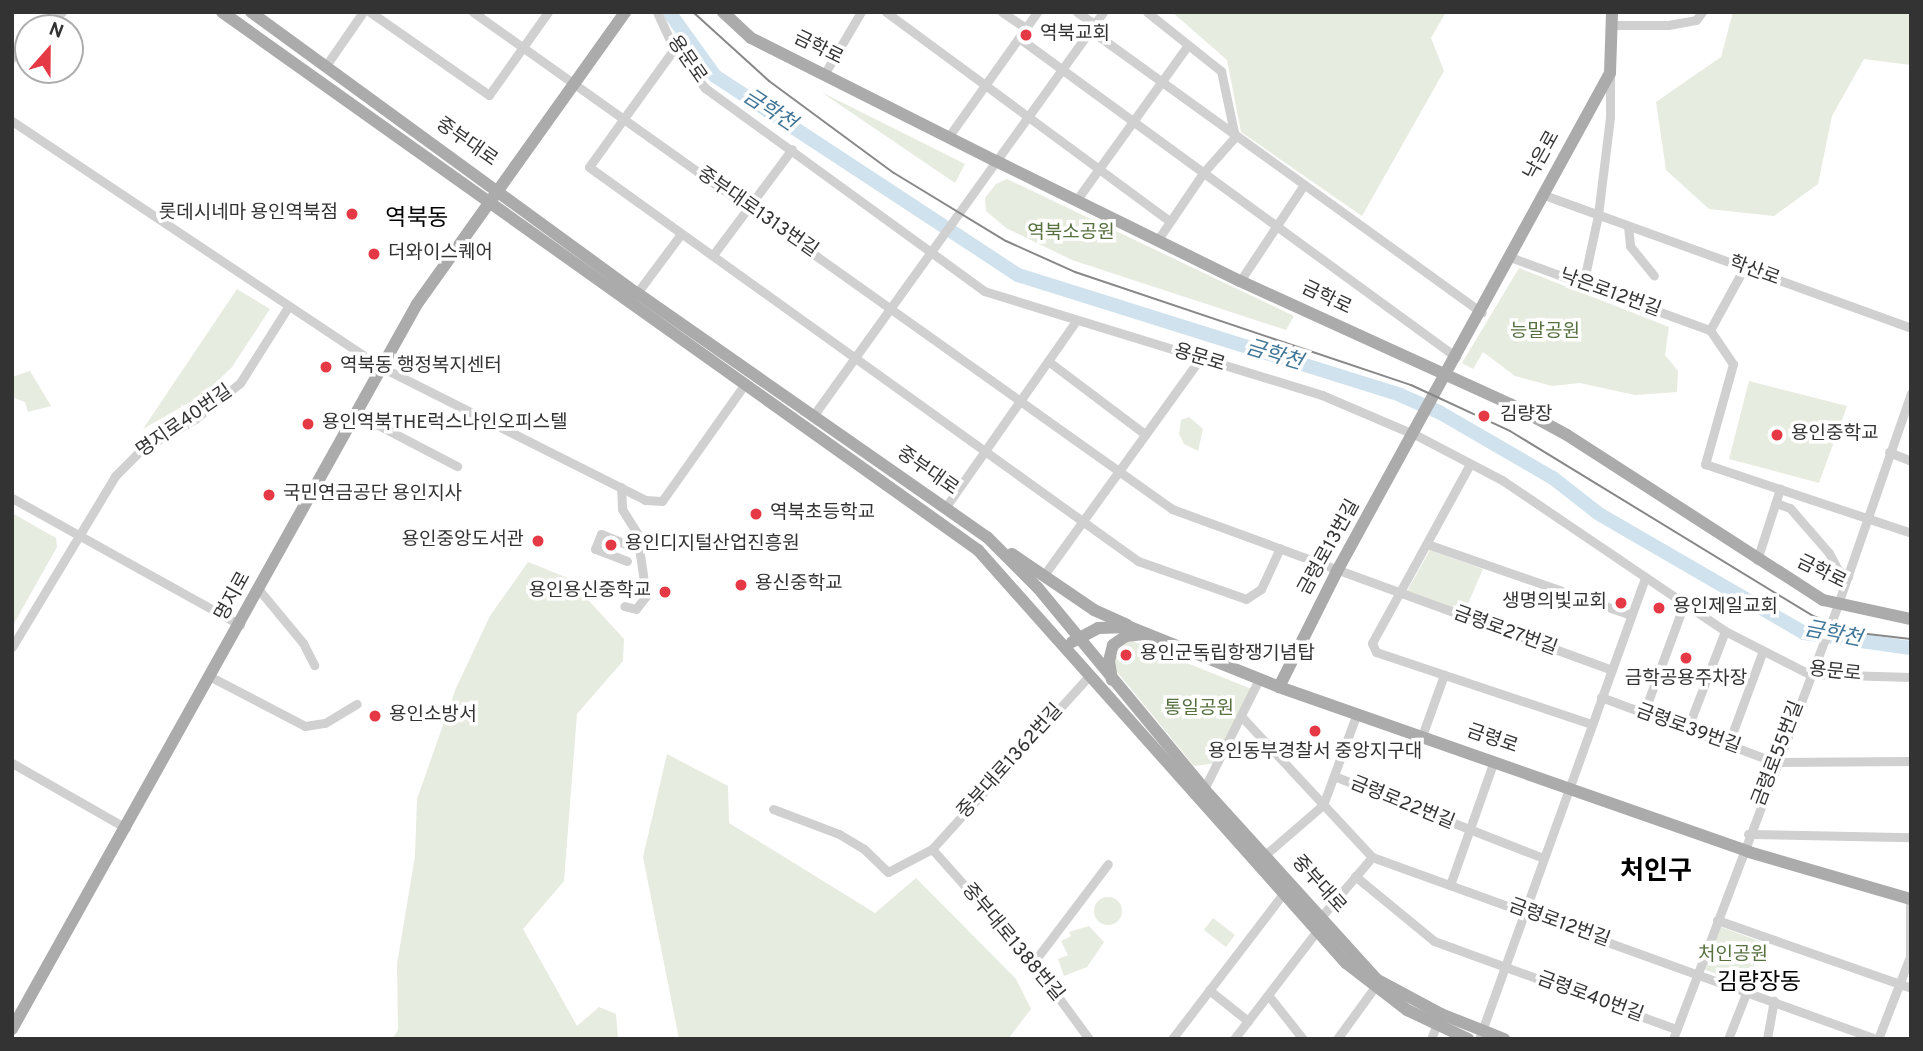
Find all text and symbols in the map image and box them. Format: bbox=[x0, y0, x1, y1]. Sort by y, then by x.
north arrow bbox=[14, 14, 84, 84]
text: N bbox=[45, 18, 66, 45]
place label: 역북교회 bbox=[1040, 24, 1110, 46]
street label: 금학로 bbox=[789, 27, 847, 71]
marker: 역북교회 bbox=[1018, 27, 1034, 43]
street label: 용문로 bbox=[662, 32, 710, 88]
water label: 금학천 bbox=[738, 85, 800, 137]
street label: 중부대로 bbox=[431, 114, 501, 172]
street label: 낙은로 bbox=[1520, 128, 1566, 184]
street label: 중부대로1313번길 bbox=[692, 163, 822, 263]
place label: 롯데시네마 용인역북점 bbox=[159, 203, 338, 225]
marker: 롯데시네마 용인역북점 bbox=[344, 206, 360, 222]
district label: 역북동 bbox=[385, 206, 449, 234]
park label: 역북소공원 bbox=[1027, 223, 1115, 245]
place label: 더와이스퀘어 bbox=[388, 243, 493, 265]
marker: 더와이스퀘어 bbox=[366, 246, 382, 262]
street label: 학산로 bbox=[1725, 252, 1783, 292]
street label: 낙은로12번길 bbox=[1556, 265, 1664, 323]
street label: 금학로 bbox=[1297, 278, 1355, 320]
park label: 능말공원 bbox=[1510, 322, 1580, 344]
water label: 금학천 bbox=[1243, 335, 1305, 377]
street label: 용문로 bbox=[1171, 340, 1227, 378]
place label: 역북동 행정복지센터 bbox=[340, 356, 502, 378]
marker: 역북동 행정복지센터 bbox=[318, 359, 334, 375]
street label: 명지로40번길 bbox=[133, 381, 237, 463]
place label: 김량장 bbox=[1500, 405, 1552, 427]
marker: 김량장 bbox=[1474, 406, 1494, 426]
place label: 용인역북THE럭스나인오피스텔 bbox=[322, 413, 567, 435]
marker: 용인역북THE럭스나인오피스텔 bbox=[300, 416, 316, 432]
place label: 용인중학교 bbox=[1791, 424, 1878, 446]
marker: 용인중학교 bbox=[1769, 427, 1785, 443]
street label: 중부대로 bbox=[892, 443, 962, 501]
place label: 국민연금공단 용인지사 bbox=[283, 484, 462, 506]
marker: 국민연금공단 용인지사 bbox=[261, 487, 277, 503]
street label: 금령로13번길 bbox=[1294, 496, 1366, 600]
place label: 역북초등학교 bbox=[770, 503, 875, 525]
marker: 역북초등학교 bbox=[748, 506, 764, 522]
place label: 용인중앙도서관 bbox=[402, 530, 524, 552]
marker: 용인중앙도서관 bbox=[530, 533, 546, 549]
place label: 용인디지털산업진흥원 bbox=[625, 534, 800, 556]
marker: 용인디지털산업진흥원 bbox=[603, 537, 619, 553]
street label: 금학로 bbox=[1792, 551, 1850, 595]
street label: 명지로 bbox=[211, 569, 257, 625]
place label: 용신중학교 bbox=[755, 574, 842, 596]
marker: 용신중학교 bbox=[733, 577, 749, 593]
place label: 용인용신중학교 bbox=[529, 581, 651, 603]
marker: 용인용신중학교 bbox=[657, 584, 673, 600]
place label: 생명의빛교회 bbox=[1502, 592, 1607, 614]
marker: 생명의빛교회 bbox=[1613, 595, 1629, 611]
place label: 용인제일교회 bbox=[1673, 597, 1778, 619]
marker: 용인제일교회 bbox=[1651, 600, 1667, 616]
street label: 금령로27번길 bbox=[1450, 603, 1560, 661]
water label: 금학천 bbox=[1802, 617, 1864, 653]
place label: 용인군독립항쟁기념탑 bbox=[1140, 644, 1315, 666]
marker: 용인군독립항쟁기념탑 bbox=[1118, 647, 1134, 663]
marker: 금학공용주차장 bbox=[1678, 650, 1694, 666]
street label: 용문로 bbox=[1808, 659, 1862, 687]
place label: 금학공용주차장 bbox=[1625, 669, 1747, 691]
street label: 금령로55번길 bbox=[1748, 698, 1810, 810]
park label: 통일공원 bbox=[1164, 699, 1234, 721]
street label: 중부대로1362번길 bbox=[954, 700, 1068, 824]
street label: 금령로39번길 bbox=[1633, 701, 1743, 759]
place label: 용인소방서 bbox=[389, 705, 476, 727]
marker: 용인소방서 bbox=[367, 708, 383, 724]
street label: 금령로 bbox=[1463, 721, 1521, 759]
marker: 용인동부경찰서 중앙지구대 bbox=[1307, 723, 1323, 739]
place label: 용인동부경찰서 중앙지구대 bbox=[1208, 742, 1422, 764]
street label: 금령로22번길 bbox=[1346, 773, 1458, 835]
street label: 중부대로 bbox=[1286, 851, 1350, 919]
district label: 처인구 bbox=[1620, 857, 1692, 889]
street label: 중부대로1388번길 bbox=[956, 880, 1068, 1006]
street label: 금령로12번길 bbox=[1505, 895, 1613, 953]
park label: 처인공원 bbox=[1698, 945, 1768, 967]
street label: 금령로40번길 bbox=[1534, 968, 1646, 1028]
district label: 김량장동 bbox=[1717, 970, 1801, 998]

